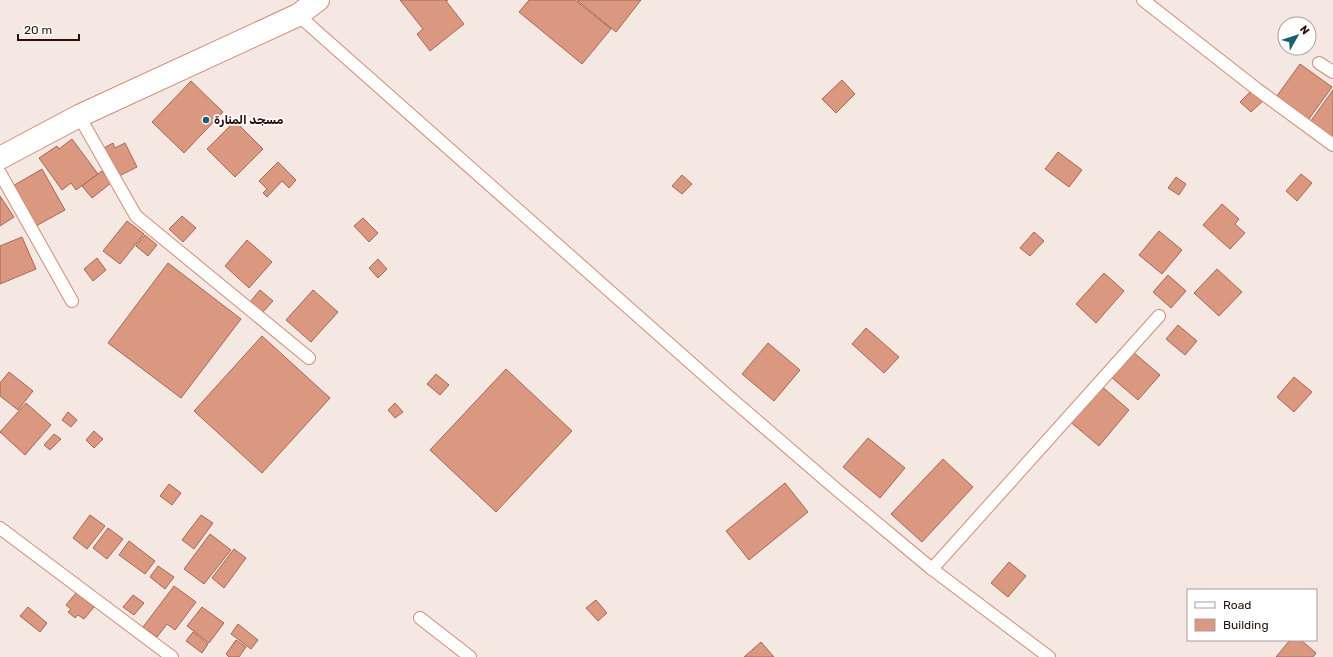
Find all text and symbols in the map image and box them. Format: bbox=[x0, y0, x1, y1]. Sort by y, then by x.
scale bar bbox=[18, 16, 79, 42]
north arrow bbox=[1277, 16, 1317, 56]
text: 20 m bbox=[24, 23, 52, 37]
text: N bbox=[1297, 23, 1312, 37]
place label: مسجد المنارة bbox=[214, 113, 283, 127]
marker: مسجد المنارة bbox=[201, 115, 211, 125]
legend bbox=[1187, 589, 1317, 641]
text: Road bbox=[1223, 598, 1251, 612]
text: Building bbox=[1223, 618, 1269, 632]

